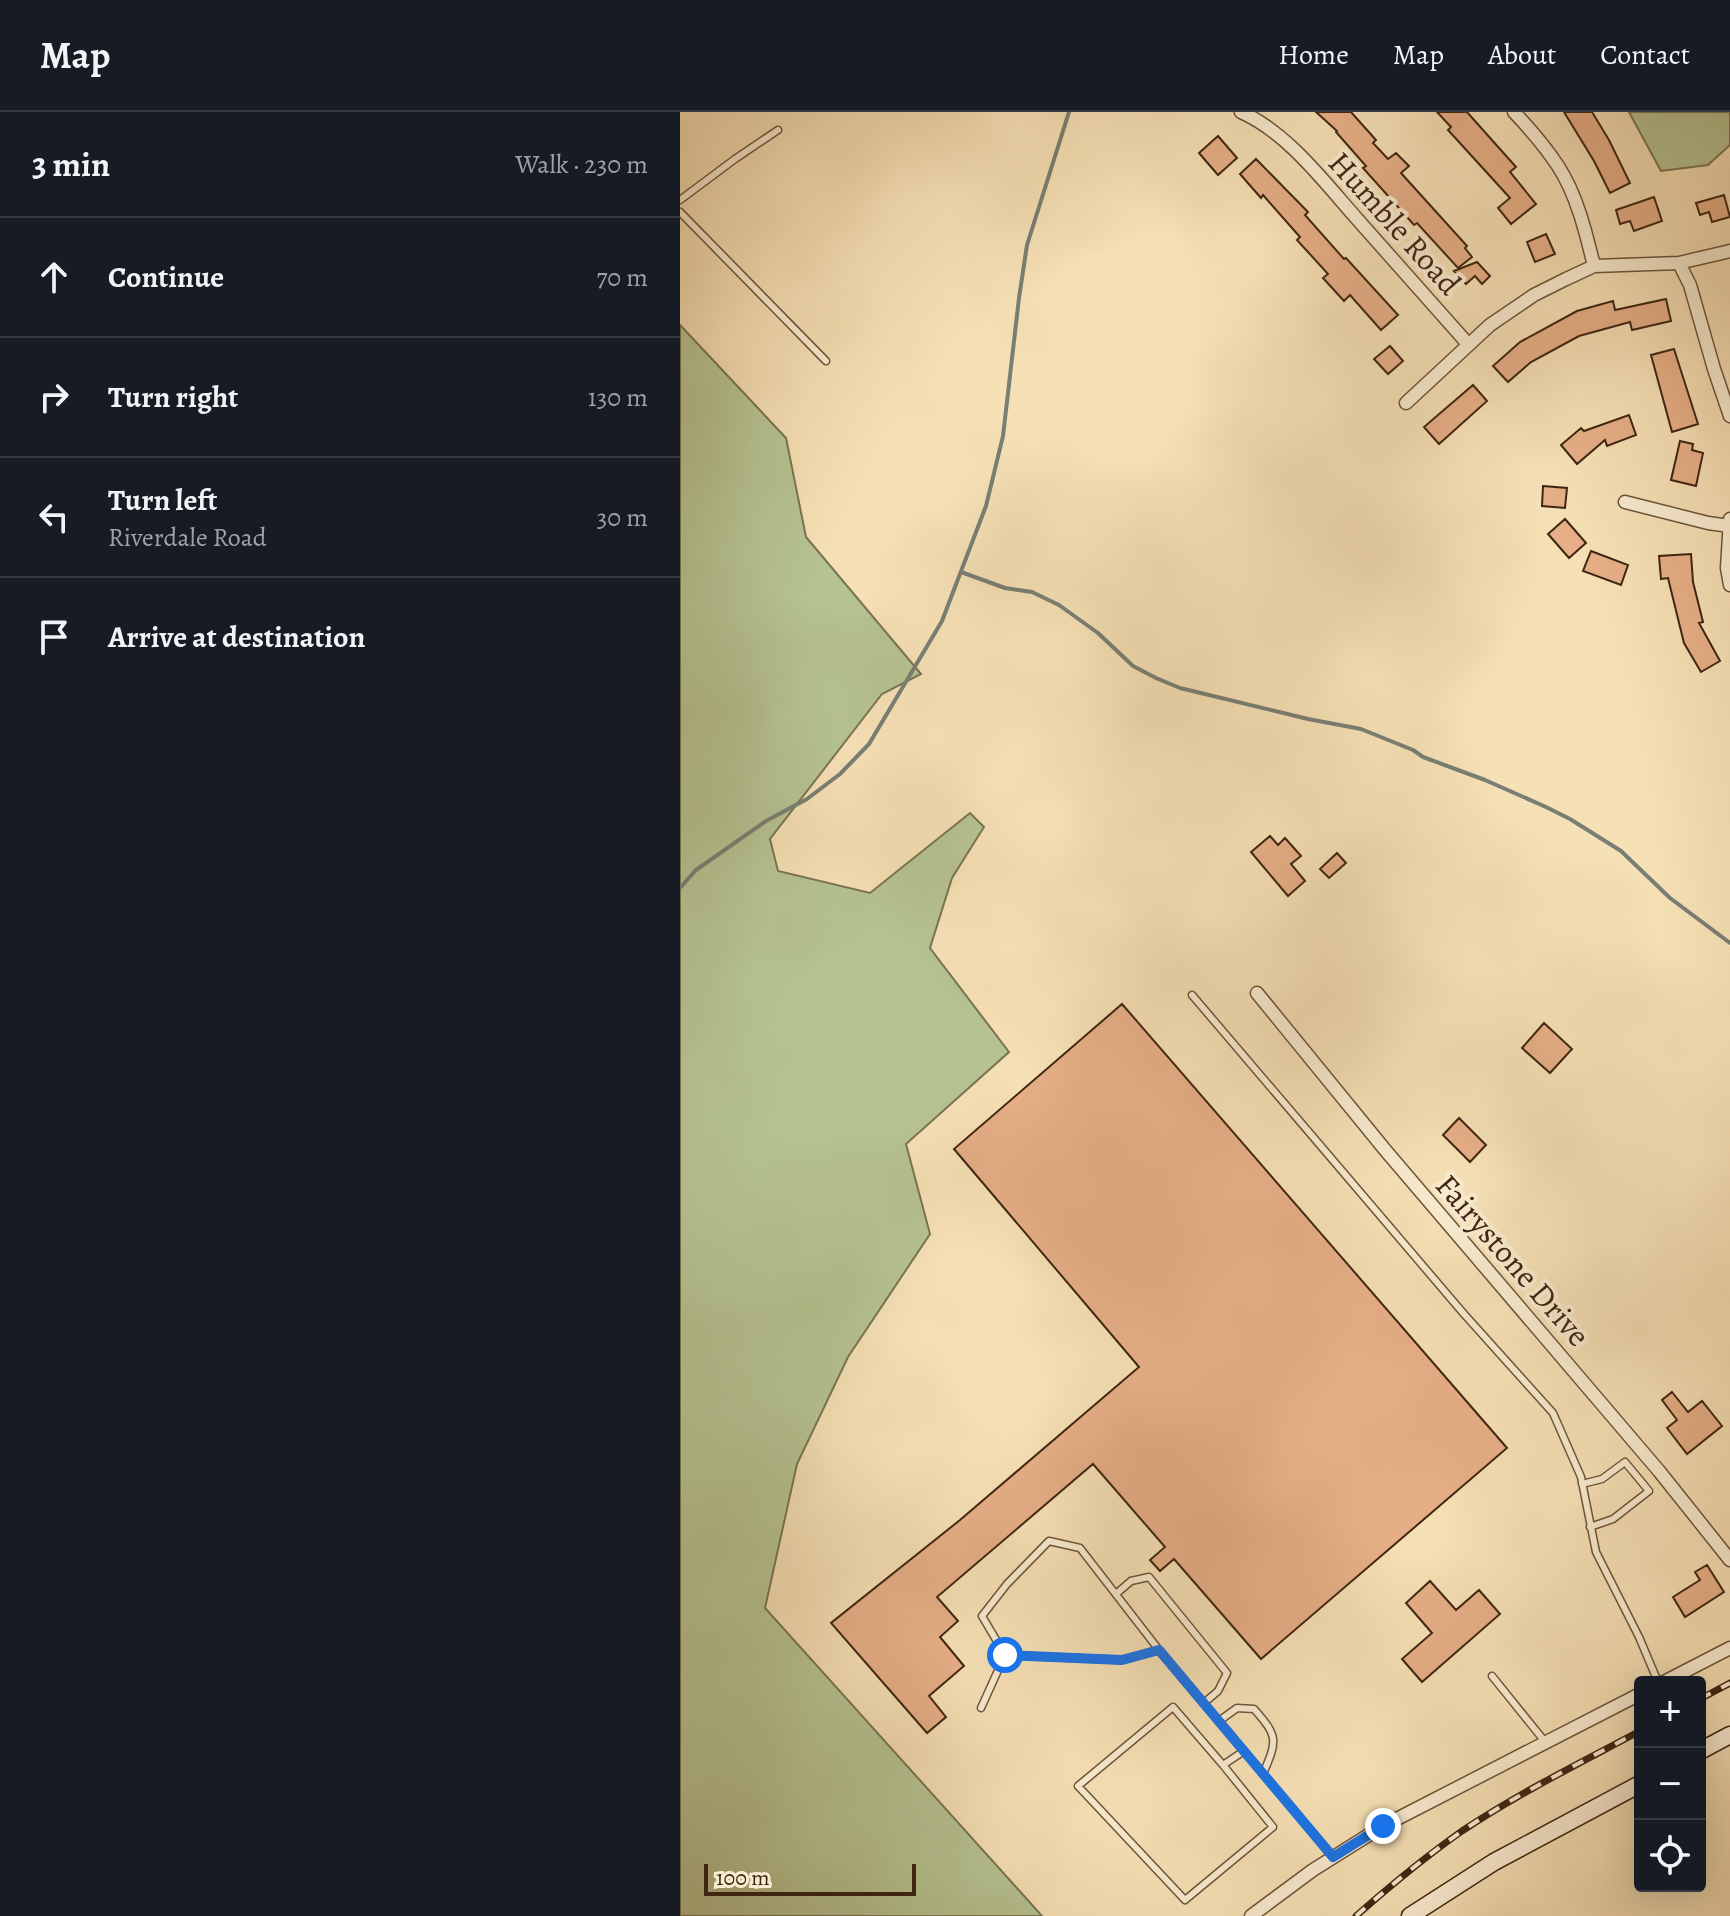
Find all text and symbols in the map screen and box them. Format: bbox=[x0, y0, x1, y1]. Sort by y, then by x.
text: Map bbox=[40, 29, 110, 81]
text: Home bbox=[1278, 36, 1349, 74]
text: Map bbox=[1393, 36, 1444, 74]
text: About bbox=[1488, 36, 1556, 74]
text: Contact bbox=[1600, 36, 1690, 74]
text: 3 min bbox=[32, 141, 110, 188]
street label: Humble Road bbox=[1319, 142, 1472, 305]
text: Walk · 230 m bbox=[515, 147, 648, 182]
icon: ahead bbox=[32, 255, 76, 299]
text: Continue bbox=[108, 257, 224, 297]
text: 70 m bbox=[596, 260, 648, 295]
icon: right bbox=[32, 375, 76, 419]
text: Turn right bbox=[108, 377, 238, 417]
text: 130 m bbox=[588, 380, 648, 415]
text: Turn left bbox=[108, 480, 217, 520]
icon: left bbox=[32, 495, 76, 539]
text: 30 m bbox=[597, 500, 648, 535]
text: Riverdale Road bbox=[108, 520, 267, 555]
icon: arrive bbox=[32, 615, 76, 659]
text: Arrive at destination bbox=[108, 617, 365, 657]
street label: Fairystone Drive bbox=[1426, 1164, 1600, 1356]
route start bbox=[987, 1637, 1023, 1673]
map controls bbox=[1634, 1676, 1706, 1892]
button: + bbox=[1634, 1676, 1706, 1748]
button: − bbox=[1634, 1748, 1706, 1820]
route end bbox=[1365, 1808, 1401, 1844]
button: locate bbox=[1634, 1820, 1706, 1892]
scale bar bbox=[704, 1860, 916, 1896]
text: 100 m bbox=[716, 1863, 770, 1893]

